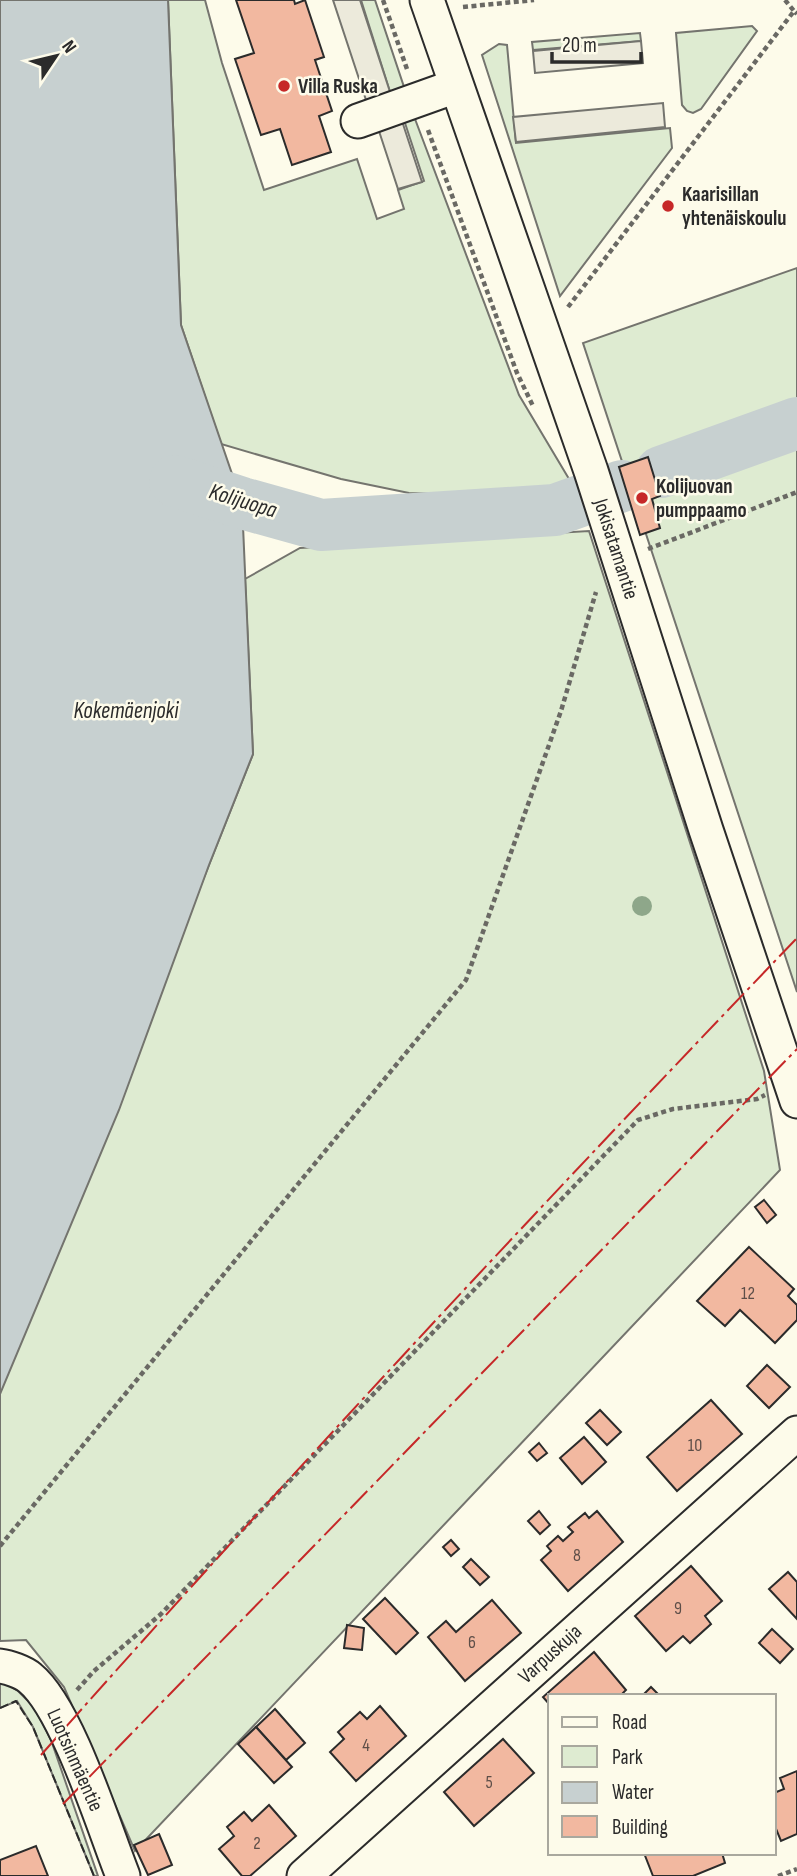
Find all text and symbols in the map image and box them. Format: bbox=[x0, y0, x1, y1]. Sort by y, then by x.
north arrow bbox=[21, 21, 91, 91]
scale bar bbox=[552, 21, 641, 65]
text: 20 m bbox=[562, 33, 597, 58]
text: N bbox=[56, 36, 81, 58]
place label: Villa Ruska bbox=[298, 74, 378, 99]
marker: Villa Ruska bbox=[276, 78, 292, 94]
place label: Kaarisillan yhtenäiskoulu bbox=[682, 182, 786, 231]
marker: Kaarisillan yhtenäiskoulu bbox=[660, 198, 676, 214]
place label: Kolijuovan pumppaamo bbox=[656, 474, 747, 523]
water label: Kolijuopa bbox=[206, 477, 281, 525]
marker: Kolijuovan pumppaamo bbox=[634, 490, 650, 506]
street label: Jokisatamantie bbox=[588, 495, 644, 602]
water label: Kokemäenjoki bbox=[74, 697, 179, 725]
house number: 12 bbox=[741, 1283, 755, 1304]
house number: 10 bbox=[688, 1435, 702, 1456]
house number: 8 bbox=[573, 1545, 581, 1566]
house number: 9 bbox=[674, 1598, 682, 1619]
street label: Varpuskuja bbox=[513, 1619, 587, 1689]
house number: 6 bbox=[468, 1632, 476, 1653]
legend bbox=[548, 1694, 776, 1855]
street label: Luotsinmäentie bbox=[41, 1705, 109, 1815]
text: Road bbox=[612, 1710, 647, 1735]
house number: 4 bbox=[362, 1735, 370, 1756]
text: Park bbox=[612, 1745, 643, 1770]
house number: 5 bbox=[485, 1772, 493, 1793]
text: Water bbox=[612, 1780, 654, 1805]
text: Building bbox=[612, 1815, 668, 1840]
house number: 2 bbox=[253, 1833, 261, 1854]

